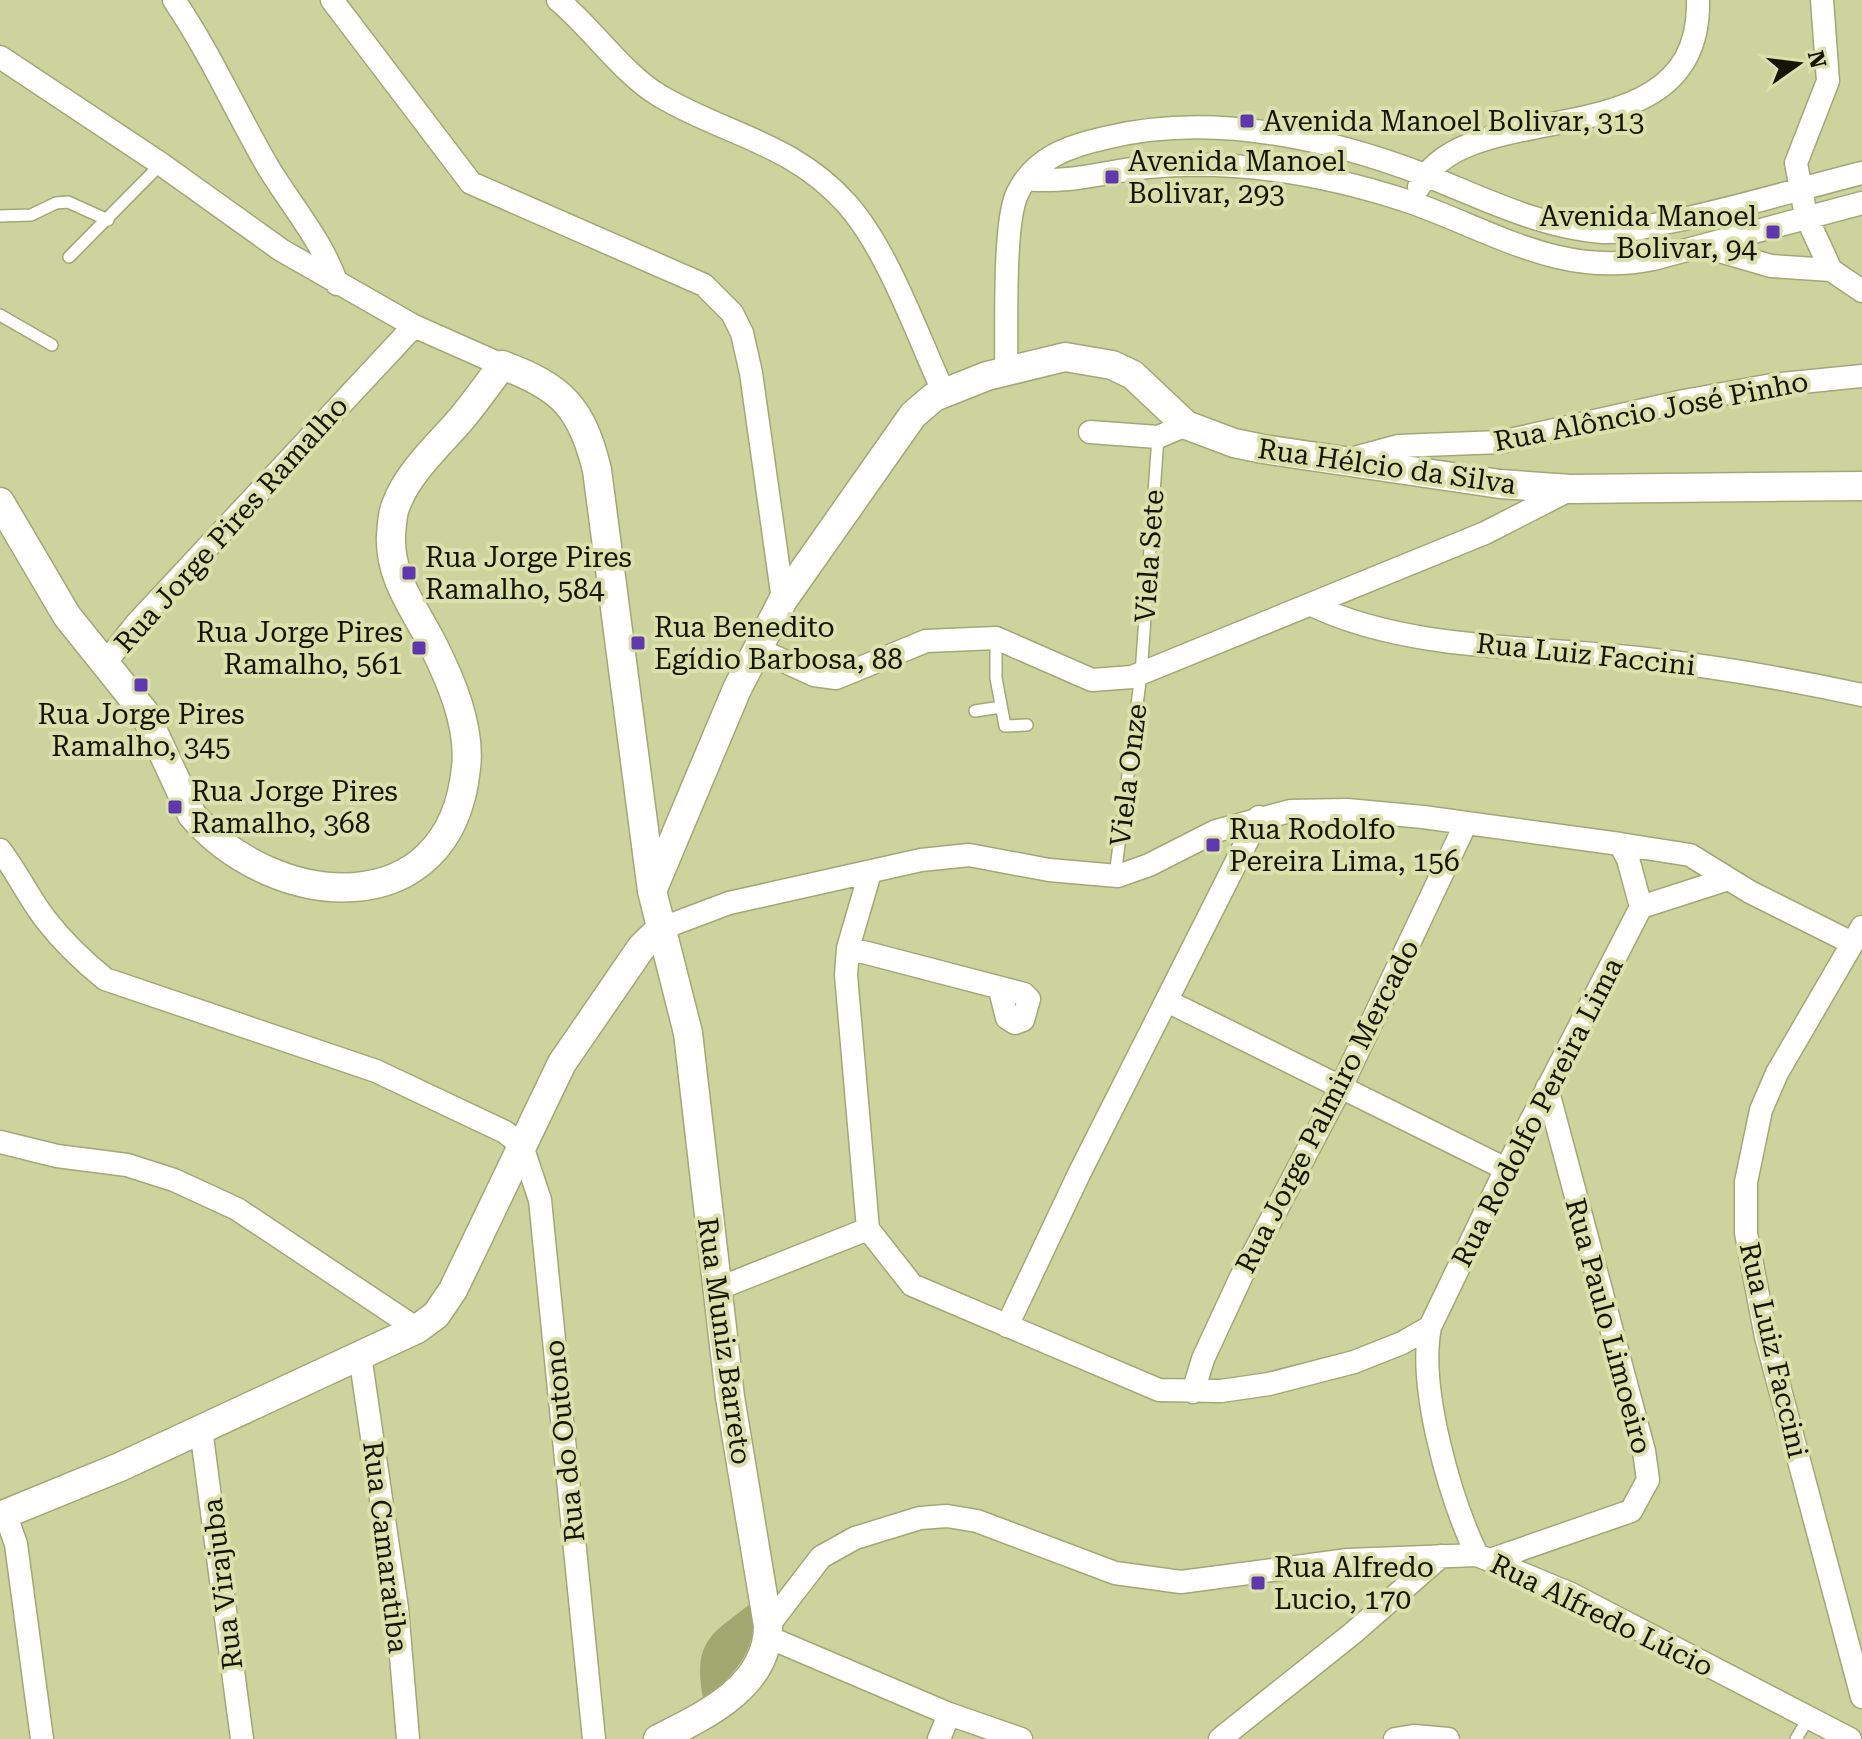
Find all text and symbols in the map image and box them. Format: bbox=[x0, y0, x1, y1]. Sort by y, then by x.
north arrow bbox=[1758, 24, 1838, 104]
text: N bbox=[1803, 48, 1831, 71]
place label: Avenida Manoel Bolivar, 313 bbox=[1263, 105, 1644, 138]
marker: Avenida Manoel Bolivar, 313 bbox=[1238, 112, 1256, 130]
place label: Avenida Manoel Bolivar, 293 bbox=[1128, 145, 1346, 210]
marker: Avenida Manoel Bolivar, 293 bbox=[1103, 168, 1121, 186]
place label: Avenida Manoel Bolivar, 94 bbox=[1539, 200, 1757, 265]
marker: Avenida Manoel Bolivar, 94 bbox=[1764, 223, 1782, 241]
street label: Rua Alôncio José Pinho bbox=[1491, 365, 1811, 458]
street label: Rua Jorge Pires Ramalho bbox=[108, 390, 355, 659]
street label: Rua Hélcio da Silva bbox=[1256, 432, 1518, 501]
street label: Viela Sete bbox=[1128, 488, 1171, 624]
place label: Rua Jorge Pires Ramalho, 584 bbox=[425, 541, 632, 606]
marker: Rua Jorge Pires Ramalho, 584 bbox=[400, 564, 418, 582]
place label: Rua Benedito Egídio Barbosa, 88 bbox=[654, 611, 903, 676]
place label: Rua Jorge Pires Ramalho, 561 bbox=[196, 616, 403, 681]
street label: Rua Luiz Faccini bbox=[1475, 627, 1697, 682]
marker: Rua Benedito Egídio Barbosa, 88 bbox=[629, 634, 647, 652]
marker: Rua Jorge Pires Ramalho, 561 bbox=[410, 639, 428, 657]
marker: Rua Jorge Pires Ramalho, 345 bbox=[132, 676, 150, 694]
place label: Rua Jorge Pires Ramalho, 345 bbox=[38, 698, 244, 763]
street label: Viela Onze bbox=[1103, 702, 1154, 848]
place label: Rua Jorge Pires Ramalho, 368 bbox=[191, 775, 398, 840]
marker: Rua Jorge Pires Ramalho, 368 bbox=[166, 798, 184, 816]
place label: Rua Rodolfo Pereira Lima, 156 bbox=[1229, 813, 1460, 878]
marker: Rua Rodolfo Pereira Lima, 156 bbox=[1204, 836, 1222, 854]
street label: Rua Jorge Palmiro Mercado bbox=[1229, 934, 1426, 1278]
street label: Rua Rodolfo Pereira Lima bbox=[1445, 952, 1630, 1272]
street label: Rua Paulo Limoeiro bbox=[1559, 1195, 1658, 1457]
street label: Rua Muniz Barreto bbox=[691, 1215, 758, 1467]
street label: Rua Luiz Faccini bbox=[1733, 1239, 1814, 1461]
street label: Rua do Outono bbox=[537, 1338, 592, 1544]
street label: Rua Camaratiba bbox=[356, 1439, 415, 1655]
street label: Rua Virajuba bbox=[196, 1496, 249, 1671]
street label: Rua Alfredo Lúcio bbox=[1485, 1547, 1719, 1684]
place label: Rua Alfredo Lucio, 170 bbox=[1274, 1551, 1434, 1616]
marker: Rua Alfredo Lucio, 170 bbox=[1249, 1574, 1267, 1592]

